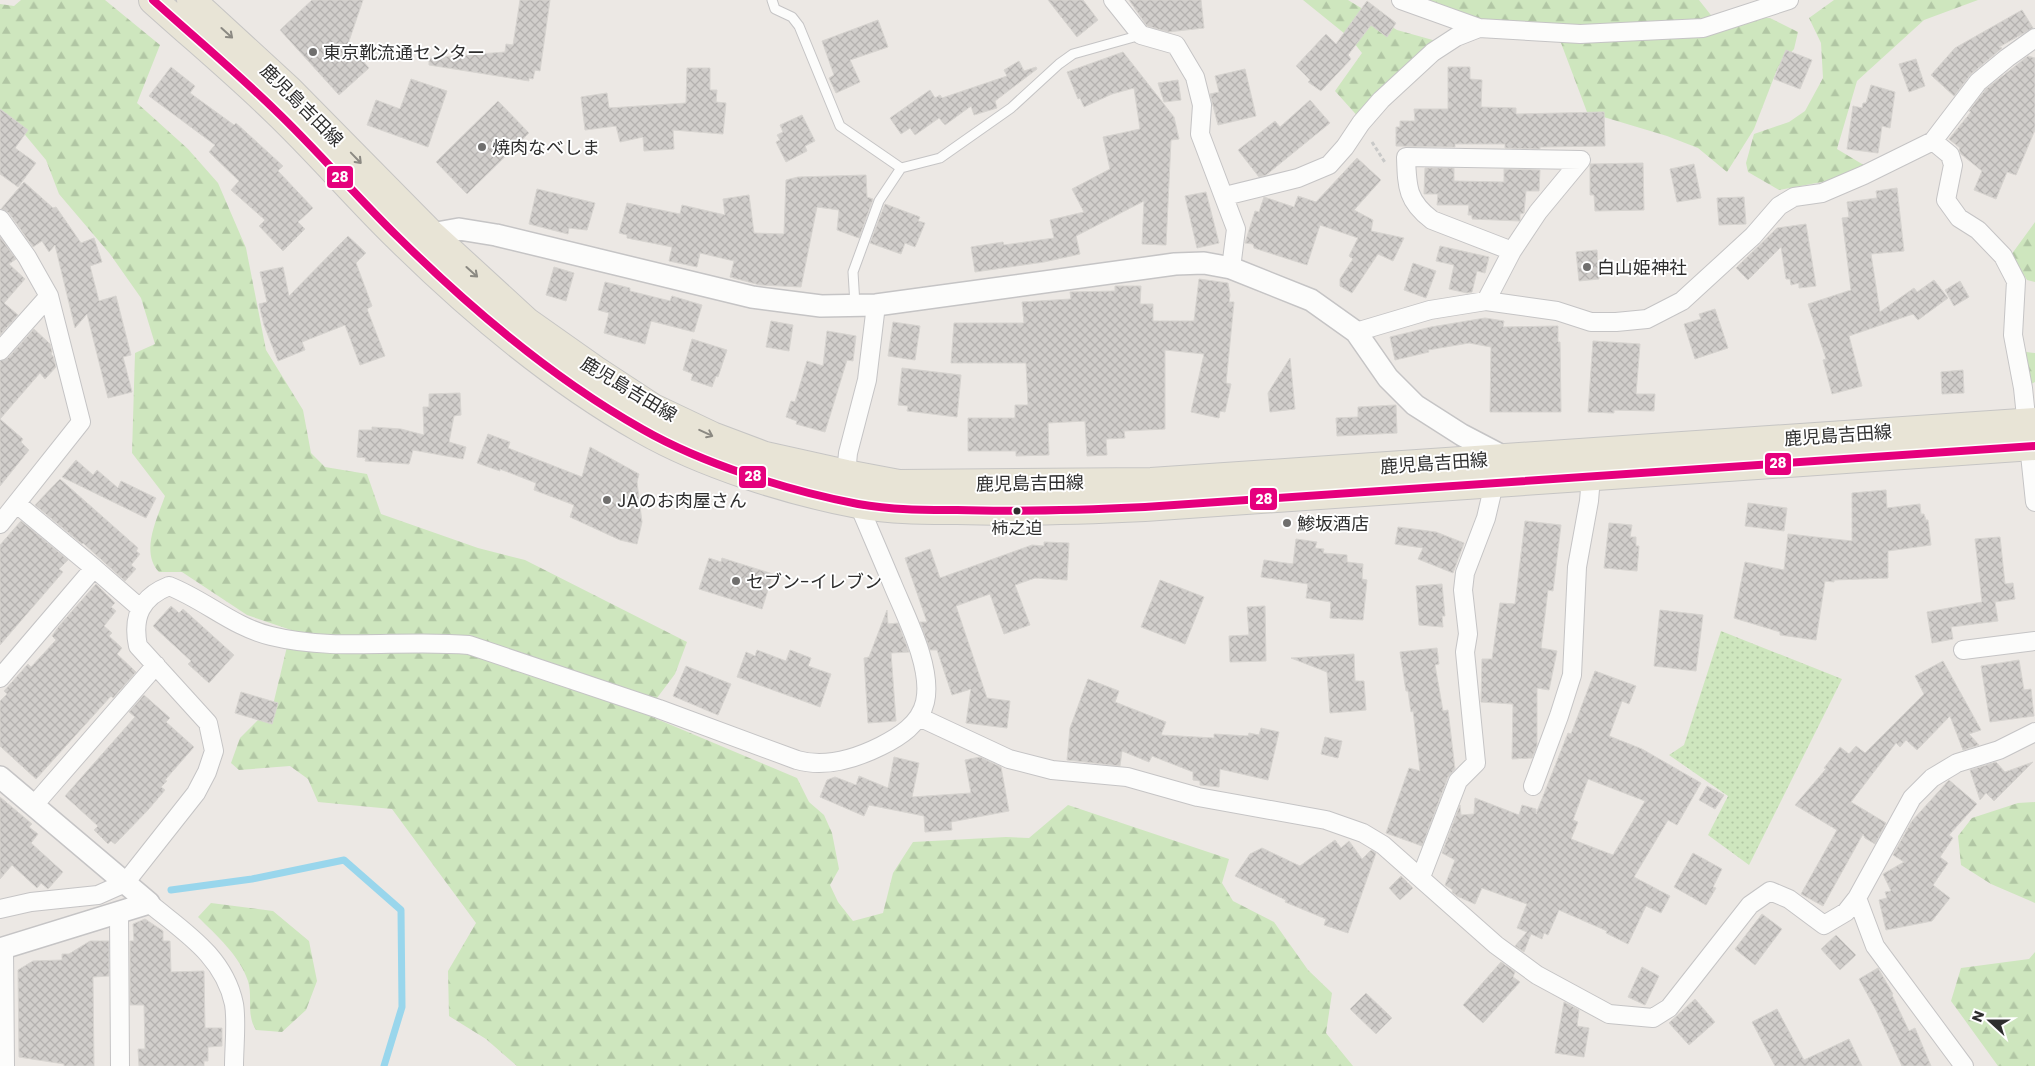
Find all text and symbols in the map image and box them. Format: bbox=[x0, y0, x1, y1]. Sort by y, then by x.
one-way arrow bbox=[221, 27, 234, 39]
place label: 東京靴流通センター bbox=[323, 40, 485, 65]
marker: 東京靴流通センター bbox=[307, 46, 319, 58]
street label: 鹿児島吉田線 bbox=[255, 58, 349, 152]
place label: 焼肉なべしま bbox=[492, 135, 600, 160]
marker: 焼肉なべしま bbox=[476, 141, 488, 153]
one-way arrow bbox=[350, 152, 362, 165]
line badge: 28 bbox=[326, 165, 354, 189]
text: 28 bbox=[331, 167, 349, 187]
place label: 白山姫神社 bbox=[1597, 255, 1687, 280]
marker: 白山姫神社 bbox=[1581, 261, 1593, 273]
one-way arrow bbox=[466, 266, 479, 278]
street label: 鹿児島吉田線 bbox=[576, 350, 682, 428]
street label: 鹿児島吉田線 bbox=[1783, 419, 1893, 451]
one-way arrow bbox=[698, 428, 713, 438]
street label: 鹿児島吉田線 bbox=[1379, 447, 1489, 479]
line badge: 28 bbox=[1764, 452, 1792, 476]
text: 28 bbox=[1769, 453, 1787, 473]
line badge: 28 bbox=[738, 465, 767, 489]
text: 28 bbox=[744, 466, 762, 486]
street label: 鹿児島吉田線 bbox=[976, 470, 1084, 496]
line badge: 28 bbox=[1249, 487, 1278, 511]
place label: JAのお肉屋さん bbox=[617, 488, 747, 513]
text: 28 bbox=[1255, 489, 1273, 509]
marker: JAのお肉屋さん bbox=[601, 494, 613, 506]
marker: 柿之迫 bbox=[1012, 506, 1022, 516]
place label: 鯵坂酒店 bbox=[1297, 511, 1369, 536]
place label: 柿之迫 bbox=[992, 516, 1043, 540]
marker: 鯵坂酒店 bbox=[1281, 517, 1293, 529]
place label: セブン-イレブン bbox=[746, 569, 882, 594]
marker: セブン-イレブン bbox=[730, 575, 742, 587]
north arrow bbox=[1965, 996, 2015, 1046]
text: N bbox=[1967, 1008, 1989, 1025]

